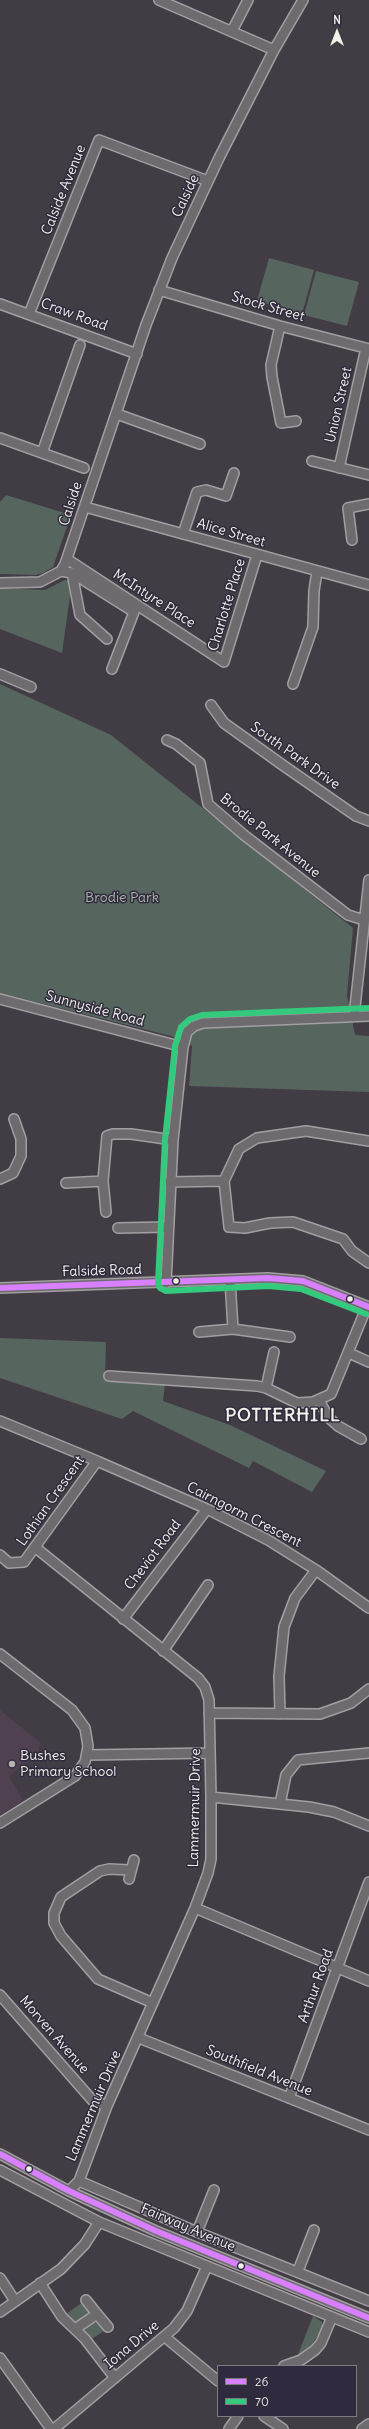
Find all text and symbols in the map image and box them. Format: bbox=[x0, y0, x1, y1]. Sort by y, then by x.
north arrow bbox=[317, 12, 357, 52]
text: N bbox=[333, 13, 341, 27]
street label: Calside Avenue bbox=[38, 142, 90, 238]
street label: Calside bbox=[169, 172, 203, 220]
street label: Stock Street bbox=[230, 289, 306, 325]
street label: Craw Road bbox=[38, 295, 110, 335]
street label: Union Street bbox=[322, 365, 356, 445]
street label: Calside bbox=[56, 480, 86, 528]
street label: Alice Street bbox=[195, 515, 267, 551]
street label: Charlotte Place bbox=[205, 557, 249, 653]
street label: McIntyre Place bbox=[110, 566, 198, 632]
street label: South Park Drive bbox=[247, 719, 343, 793]
street label: Brodie Park Avenue bbox=[217, 790, 323, 882]
park label: Brodie Park bbox=[85, 890, 159, 906]
street label: Sunnyside Road bbox=[44, 988, 146, 1030]
street label: Falside Road bbox=[62, 1261, 142, 1281]
unlabelled marker bbox=[171, 1276, 181, 1286]
unlabelled marker bbox=[345, 1294, 355, 1304]
district label: POTTERHILL bbox=[225, 1405, 341, 1427]
street label: Lothian Crescent bbox=[14, 1453, 88, 1549]
street label: Cairngorm Crescent bbox=[184, 1479, 304, 1551]
street label: Cheviot Road bbox=[121, 1517, 185, 1593]
place label: Bushes Primary School bbox=[20, 1748, 116, 1780]
street label: Lammermuir Drive bbox=[186, 1748, 204, 1868]
marker: Bushes Primary School bbox=[7, 1759, 17, 1769]
street label: Arthur Road bbox=[295, 1947, 337, 2025]
street label: Morven Avenue bbox=[16, 1993, 92, 2077]
street label: Southfield Avenue bbox=[203, 2042, 315, 2100]
street label: Lammermuir Drive bbox=[63, 2048, 125, 2164]
unlabelled marker bbox=[24, 2164, 34, 2174]
street label: Fairway Avenue bbox=[138, 2200, 238, 2256]
unlabelled marker bbox=[236, 2261, 246, 2271]
street label: Iona Drive bbox=[101, 2317, 163, 2373]
legend bbox=[217, 2365, 357, 2417]
text: 26 bbox=[255, 2374, 269, 2389]
text: 70 bbox=[255, 2394, 269, 2409]

